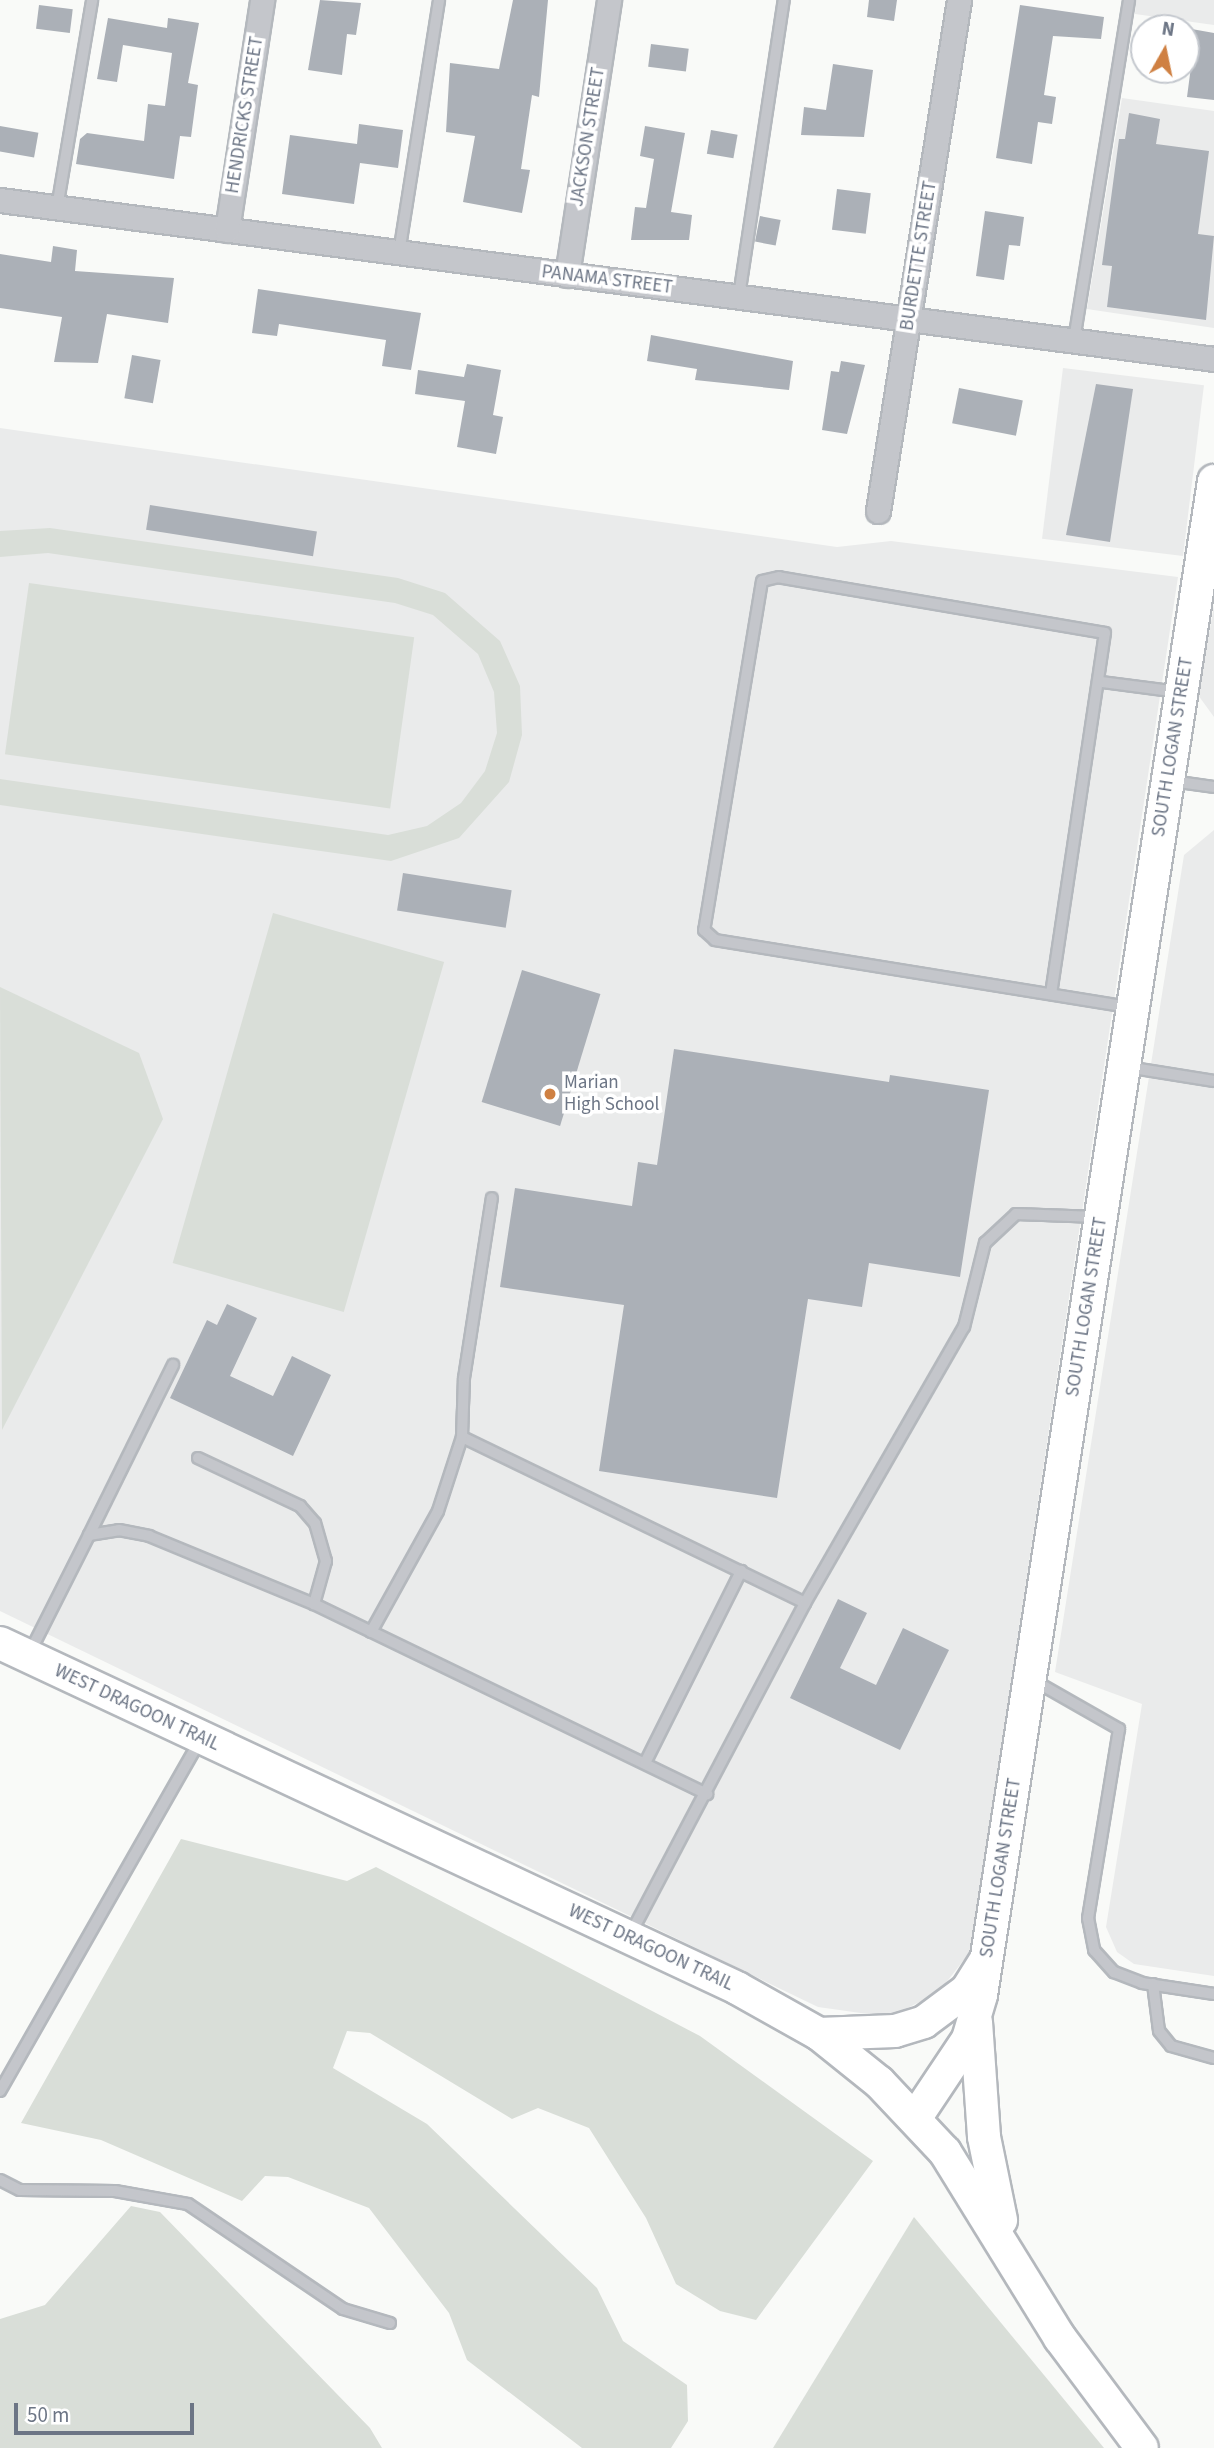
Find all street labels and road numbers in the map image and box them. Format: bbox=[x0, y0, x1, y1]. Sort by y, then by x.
street label: HENDRICKS STREET bbox=[221, 35, 269, 195]
street label: JACKSON STREET bbox=[566, 66, 610, 208]
street label: BURDETTE STREET bbox=[896, 180, 942, 332]
street label: PANAMA STREET bbox=[540, 261, 674, 299]
street label: SOUTH LOGAN STREET bbox=[1148, 655, 1198, 839]
street label: SOUTH LOGAN STREET bbox=[1062, 1215, 1112, 1399]
street label: WEST DRAGOON TRAIL bbox=[51, 1660, 223, 1756]
street label: SOUTH LOGAN STREET bbox=[976, 1776, 1026, 1960]
street label: WEST DRAGOON TRAIL bbox=[565, 1900, 737, 1996]

